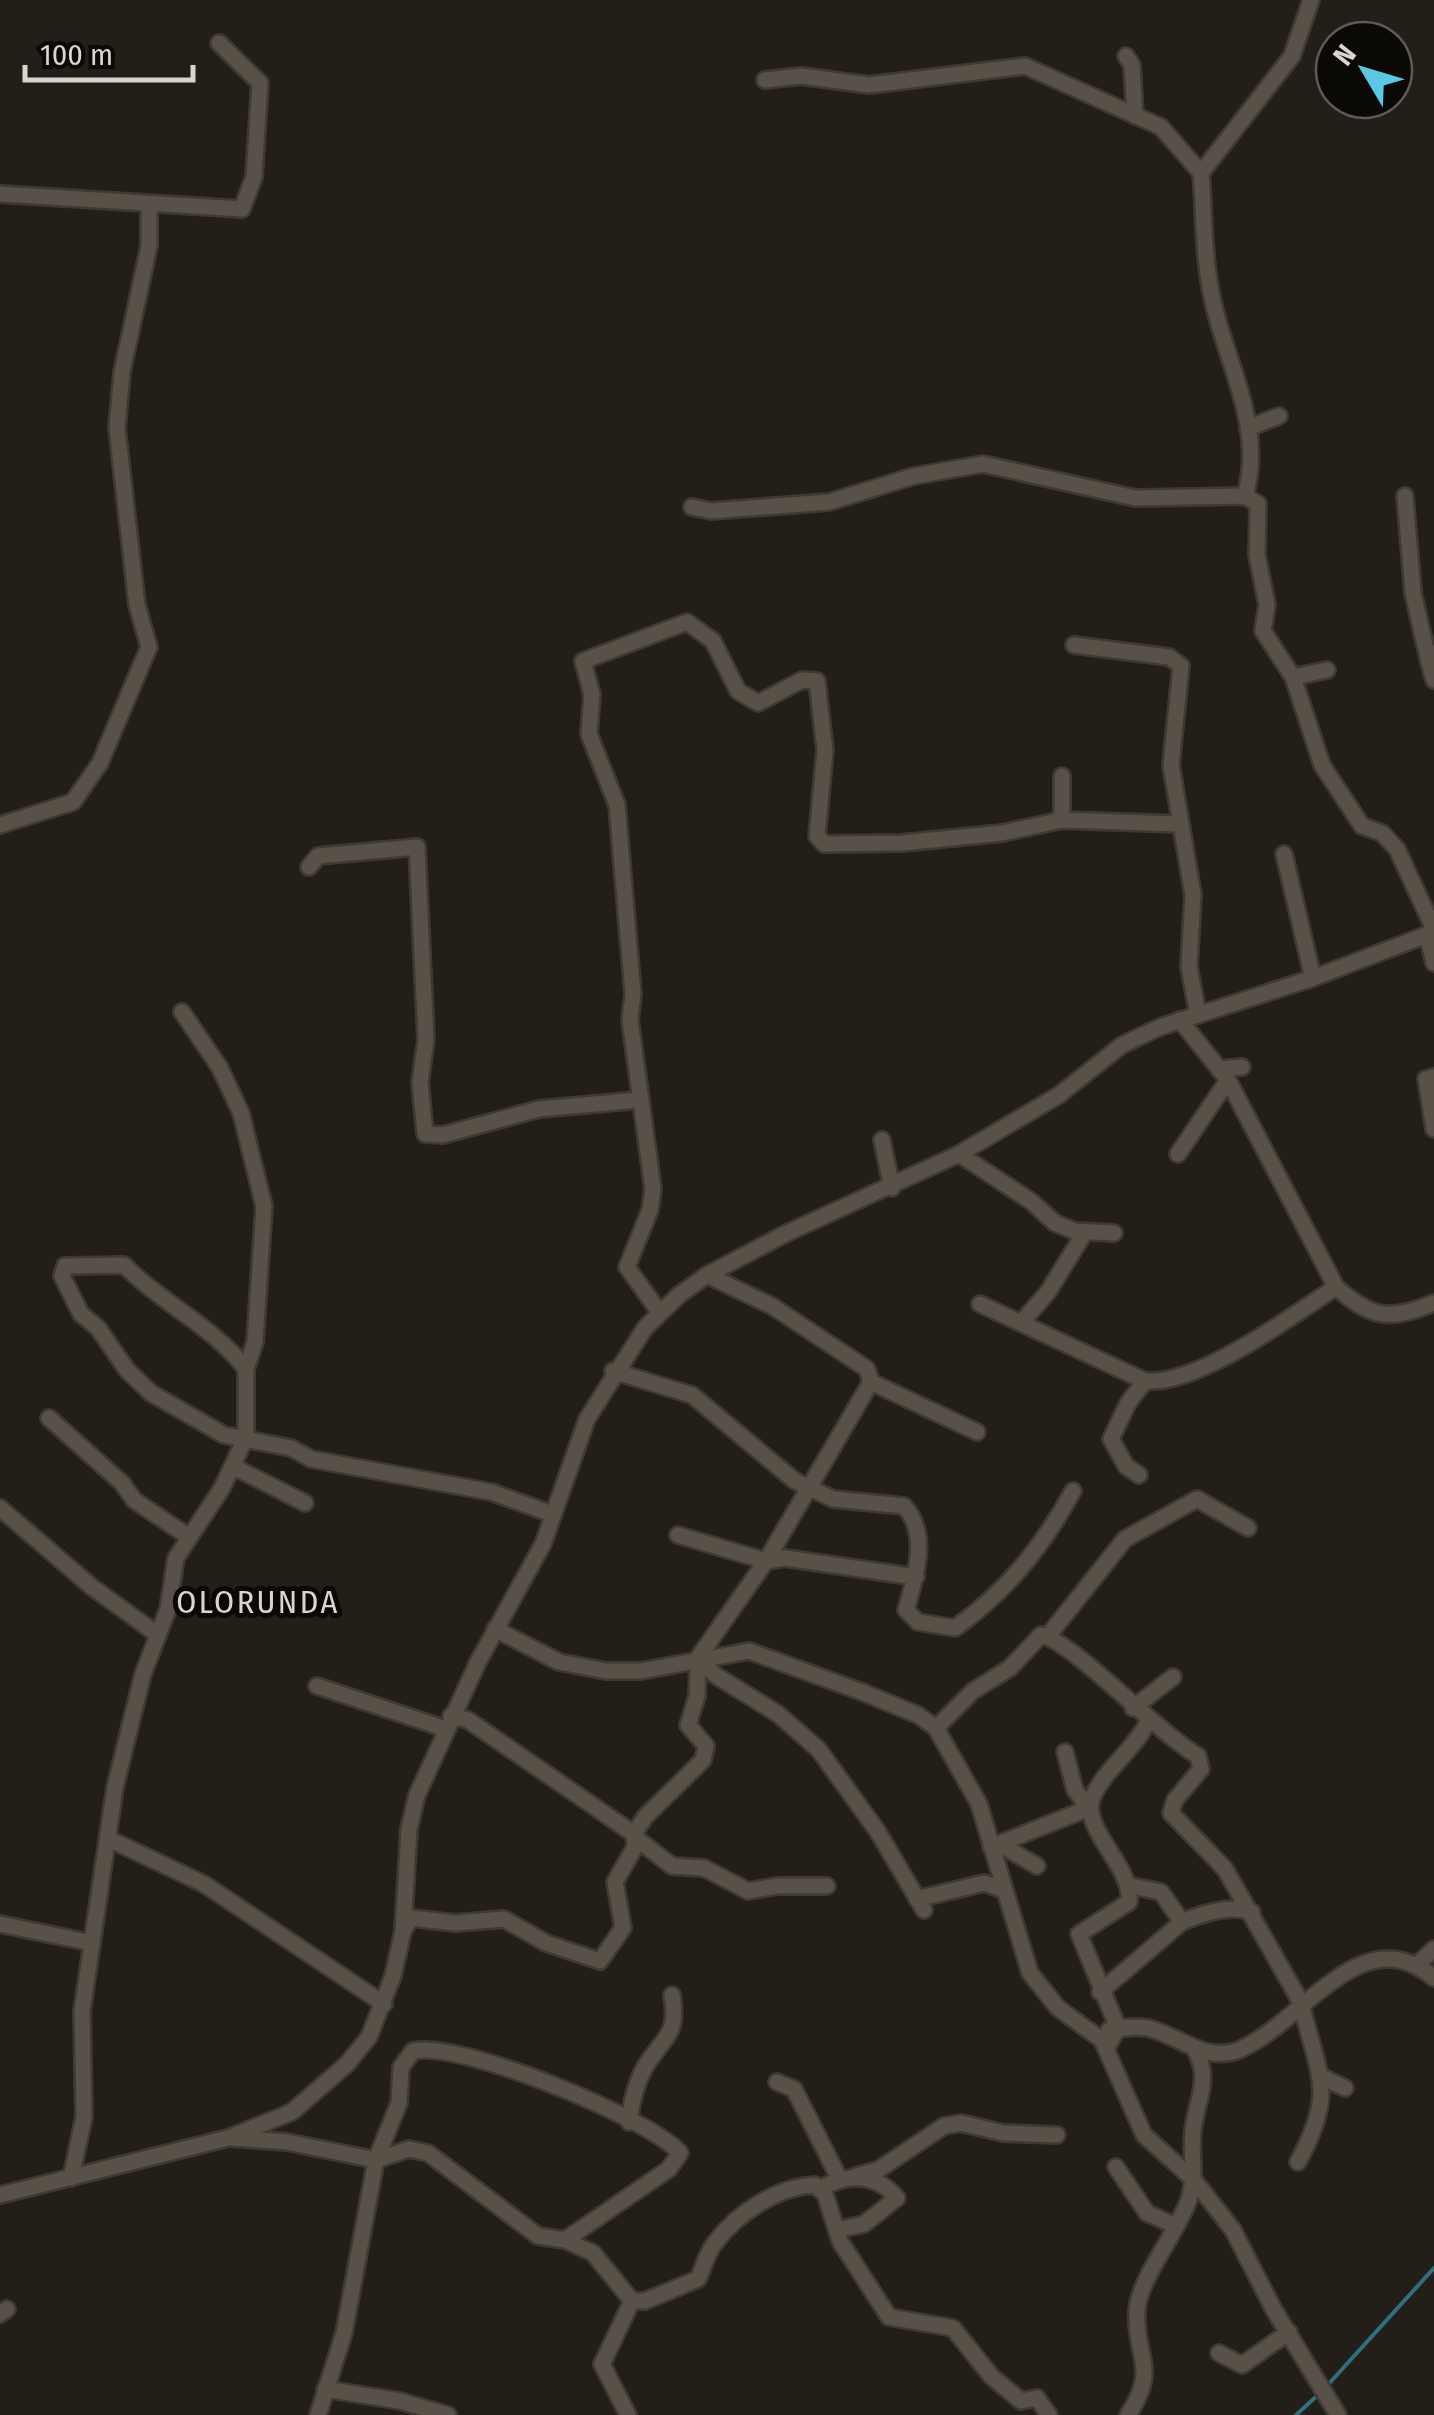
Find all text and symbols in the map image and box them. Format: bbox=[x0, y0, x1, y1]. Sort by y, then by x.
scale bar bbox=[25, 20, 192, 82]
north arrow bbox=[1314, 20, 1414, 120]
text: 100 m bbox=[40, 37, 113, 73]
text: N bbox=[1327, 38, 1363, 72]
district label: OLORUNDA bbox=[176, 1583, 340, 1621]

